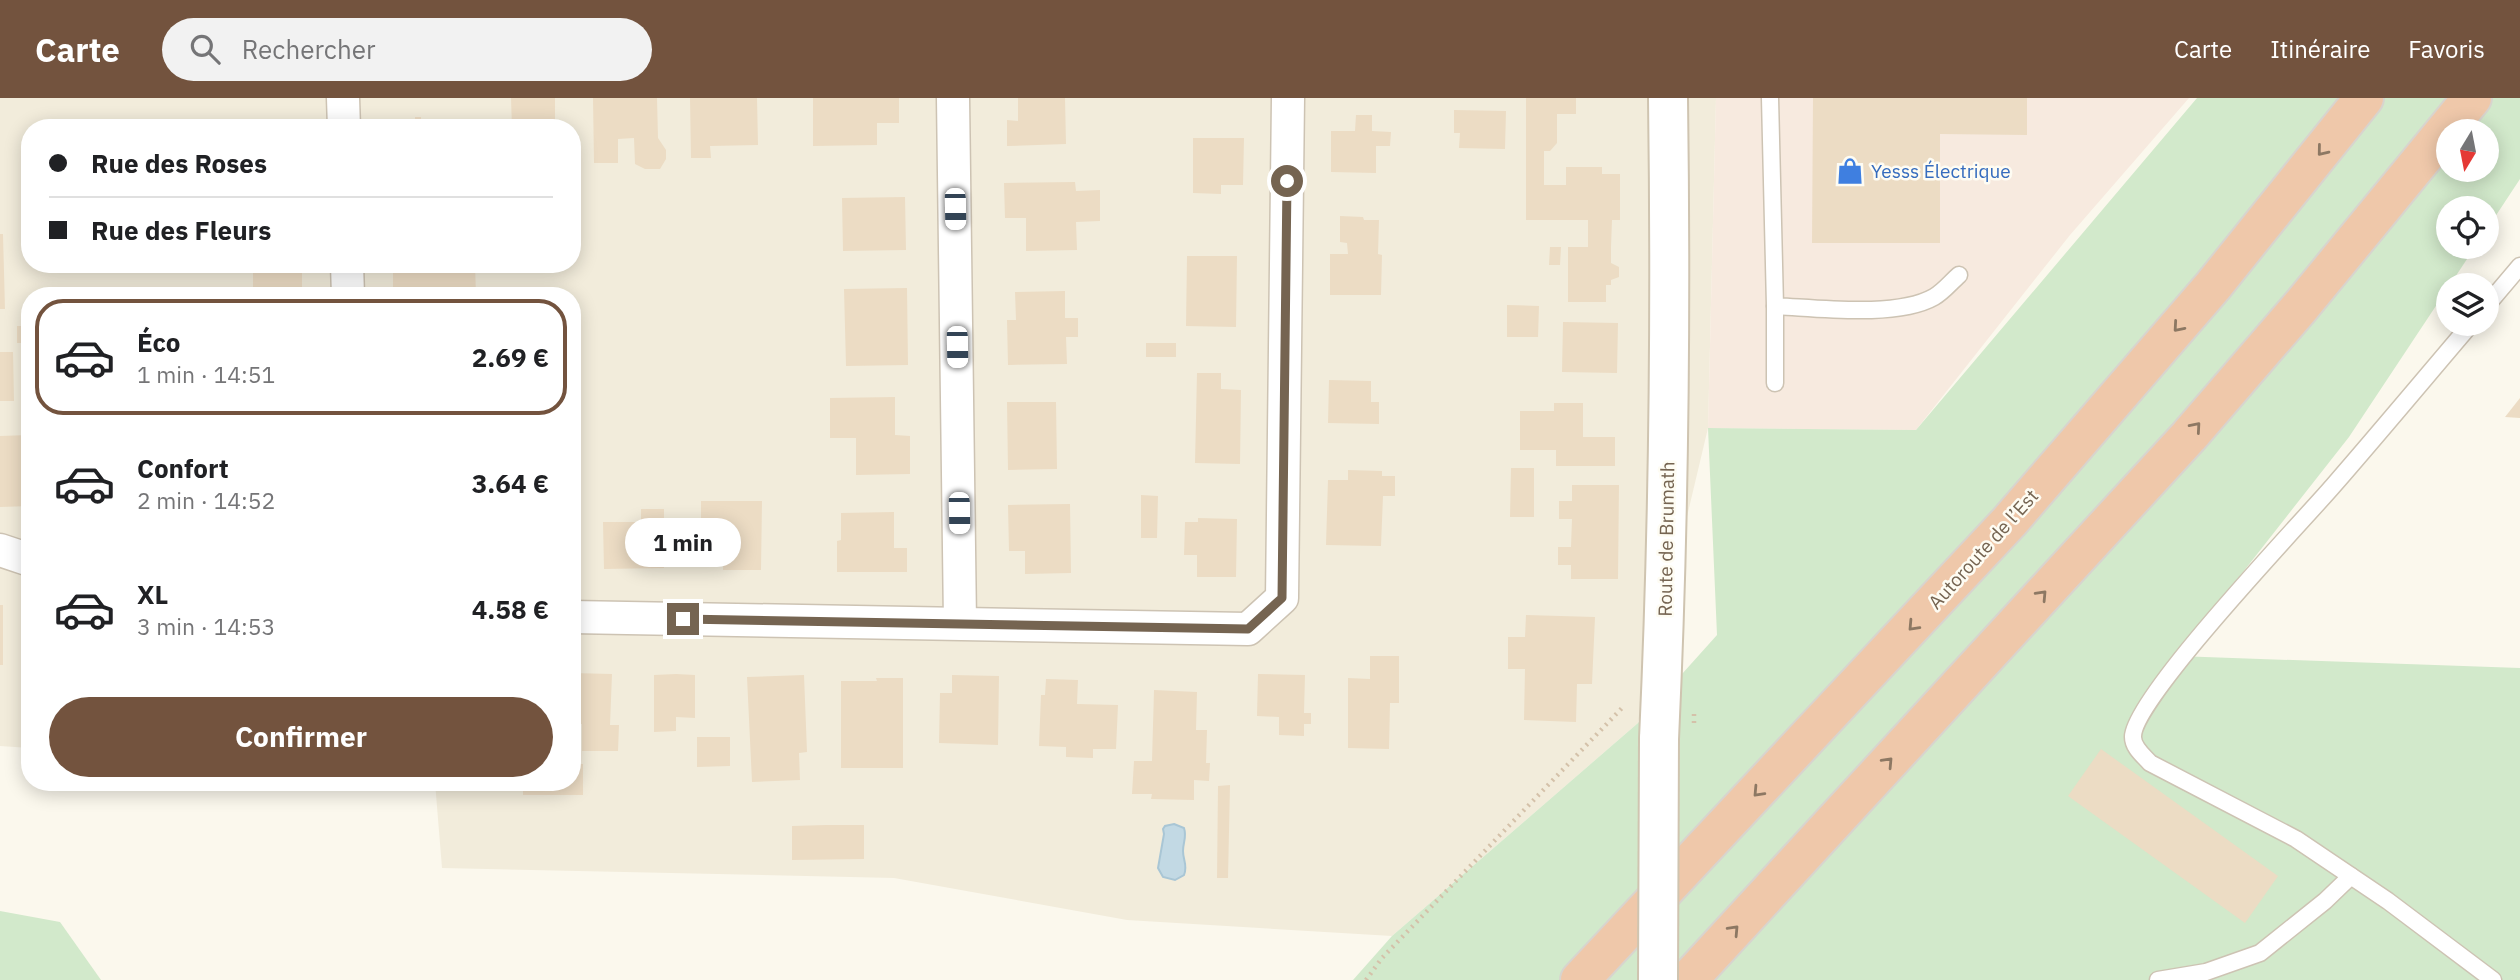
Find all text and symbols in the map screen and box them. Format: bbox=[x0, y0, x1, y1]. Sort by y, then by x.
search box bbox=[162, 18, 652, 81]
text: Carte bbox=[35, 28, 120, 71]
icon: search bbox=[186, 30, 224, 68]
text: Rechercher bbox=[242, 32, 376, 66]
text: Carte bbox=[2174, 33, 2232, 65]
text: Itinéraire bbox=[2270, 33, 2370, 65]
text: Favoris bbox=[2408, 33, 2485, 65]
north arrow bbox=[2436, 119, 2499, 182]
map controls bbox=[2436, 119, 2499, 336]
one-way arrow bbox=[2317, 144, 2330, 156]
text: Rue des Roses bbox=[91, 146, 267, 180]
shop icon: Yesss Électrique bbox=[1835, 156, 1865, 186]
place label: Yesss Électrique bbox=[1871, 159, 2011, 183]
route start bbox=[1271, 165, 1303, 197]
car bbox=[945, 188, 966, 230]
button: locate bbox=[2436, 196, 2499, 259]
text: Rue des Fleurs bbox=[91, 213, 271, 247]
button: layers bbox=[2436, 273, 2499, 336]
one-way arrow bbox=[2174, 319, 2186, 332]
text: Éco bbox=[137, 325, 181, 359]
icon: car bbox=[53, 326, 116, 389]
car bbox=[947, 326, 968, 368]
text: 2.69 € bbox=[472, 340, 549, 374]
text: 1 min · 14:51 bbox=[137, 359, 275, 389]
one-way arrow bbox=[2188, 423, 2200, 436]
text: Confort bbox=[137, 451, 229, 485]
icon: car bbox=[53, 452, 116, 515]
street label: Route de Brumath bbox=[1653, 461, 1679, 617]
text: 3.64 € bbox=[472, 466, 549, 500]
street label: Autoroute de l’Est bbox=[1923, 484, 2043, 614]
text: 2 min · 14:52 bbox=[137, 485, 275, 515]
car bbox=[949, 492, 970, 534]
callout: 1 min bbox=[625, 518, 741, 566]
text: 1 min bbox=[653, 527, 713, 557]
text: XL bbox=[137, 577, 168, 611]
icon: car bbox=[53, 578, 116, 641]
one-way arrow bbox=[2034, 590, 2046, 603]
text: 4.58 € bbox=[472, 592, 549, 626]
route end bbox=[667, 603, 699, 635]
text: 3 min · 14:53 bbox=[137, 611, 275, 641]
one-way arrow bbox=[1908, 618, 1921, 631]
button: Confirmer bbox=[49, 697, 553, 777]
one-way arrow bbox=[1880, 757, 1892, 770]
one-way arrow bbox=[1753, 784, 1766, 797]
one-way arrow bbox=[1726, 925, 1738, 938]

